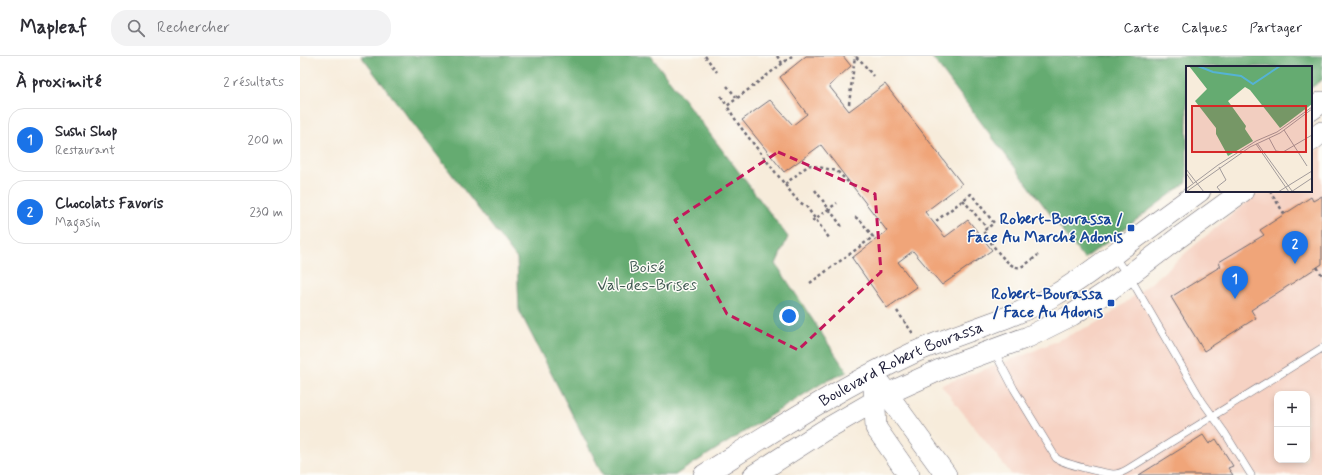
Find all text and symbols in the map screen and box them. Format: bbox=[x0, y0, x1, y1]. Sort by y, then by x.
search box bbox=[111, 10, 391, 46]
text: Mapleaf bbox=[20, 15, 87, 40]
icon: search bbox=[125, 17, 147, 39]
text: Rechercher bbox=[157, 18, 230, 38]
text: Carte bbox=[1123, 19, 1159, 37]
text: Calques bbox=[1181, 19, 1227, 37]
text: Partager bbox=[1249, 19, 1302, 37]
inset map bbox=[1186, 66, 1312, 192]
text: À proximité bbox=[16, 71, 101, 93]
text: 2 résultats bbox=[223, 74, 284, 91]
text: Sushi Shop bbox=[55, 122, 118, 142]
text: 1 bbox=[27, 132, 33, 149]
text: 200 m bbox=[248, 132, 283, 149]
text: Restaurant bbox=[55, 142, 115, 159]
text: Chocolats Favoris bbox=[55, 194, 163, 214]
text: 2 bbox=[27, 204, 33, 221]
text: 230 m bbox=[249, 204, 283, 221]
place label: Robert-Bourassa / Face Au Marché Adonis bbox=[967, 209, 1124, 248]
text: Magasin bbox=[55, 214, 100, 231]
marker: Robert-Bourassa / Face Au Marché Adonis bbox=[1126, 223, 1136, 233]
pin: 2 bbox=[1282, 231, 1308, 264]
park label: Boisé Val-des-Brises bbox=[597, 257, 697, 296]
pin: 1 bbox=[1222, 266, 1248, 299]
place label: Robert-Bourassa / Face Au Adonis bbox=[991, 284, 1104, 323]
marker: Robert-Bourassa / Face Au Adonis bbox=[1106, 298, 1116, 308]
your location bbox=[779, 306, 799, 326]
street label: Boulevard Robert Bourassa bbox=[815, 316, 986, 411]
map controls bbox=[1274, 391, 1310, 463]
button: + bbox=[1274, 391, 1310, 427]
button: − bbox=[1274, 427, 1310, 463]

